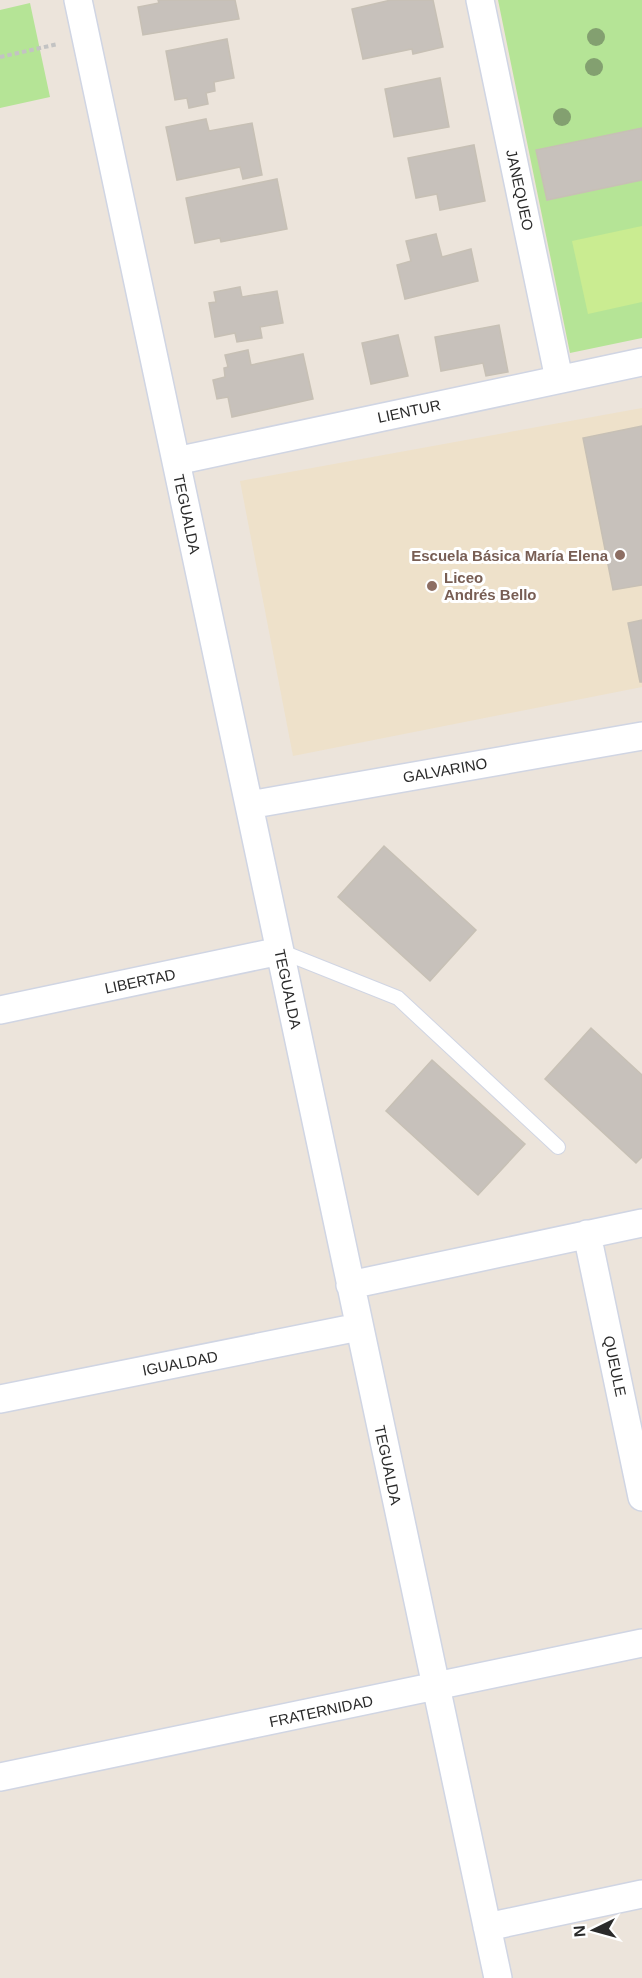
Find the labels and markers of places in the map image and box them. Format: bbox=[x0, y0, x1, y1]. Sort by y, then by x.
place label: Escuela Básica María Elena bbox=[411, 547, 609, 564]
marker: Escuela Básica María Elena bbox=[613, 548, 627, 562]
place label: Liceo Andrés Bello bbox=[444, 569, 537, 603]
marker: Liceo Andrés Bello bbox=[425, 579, 439, 593]

